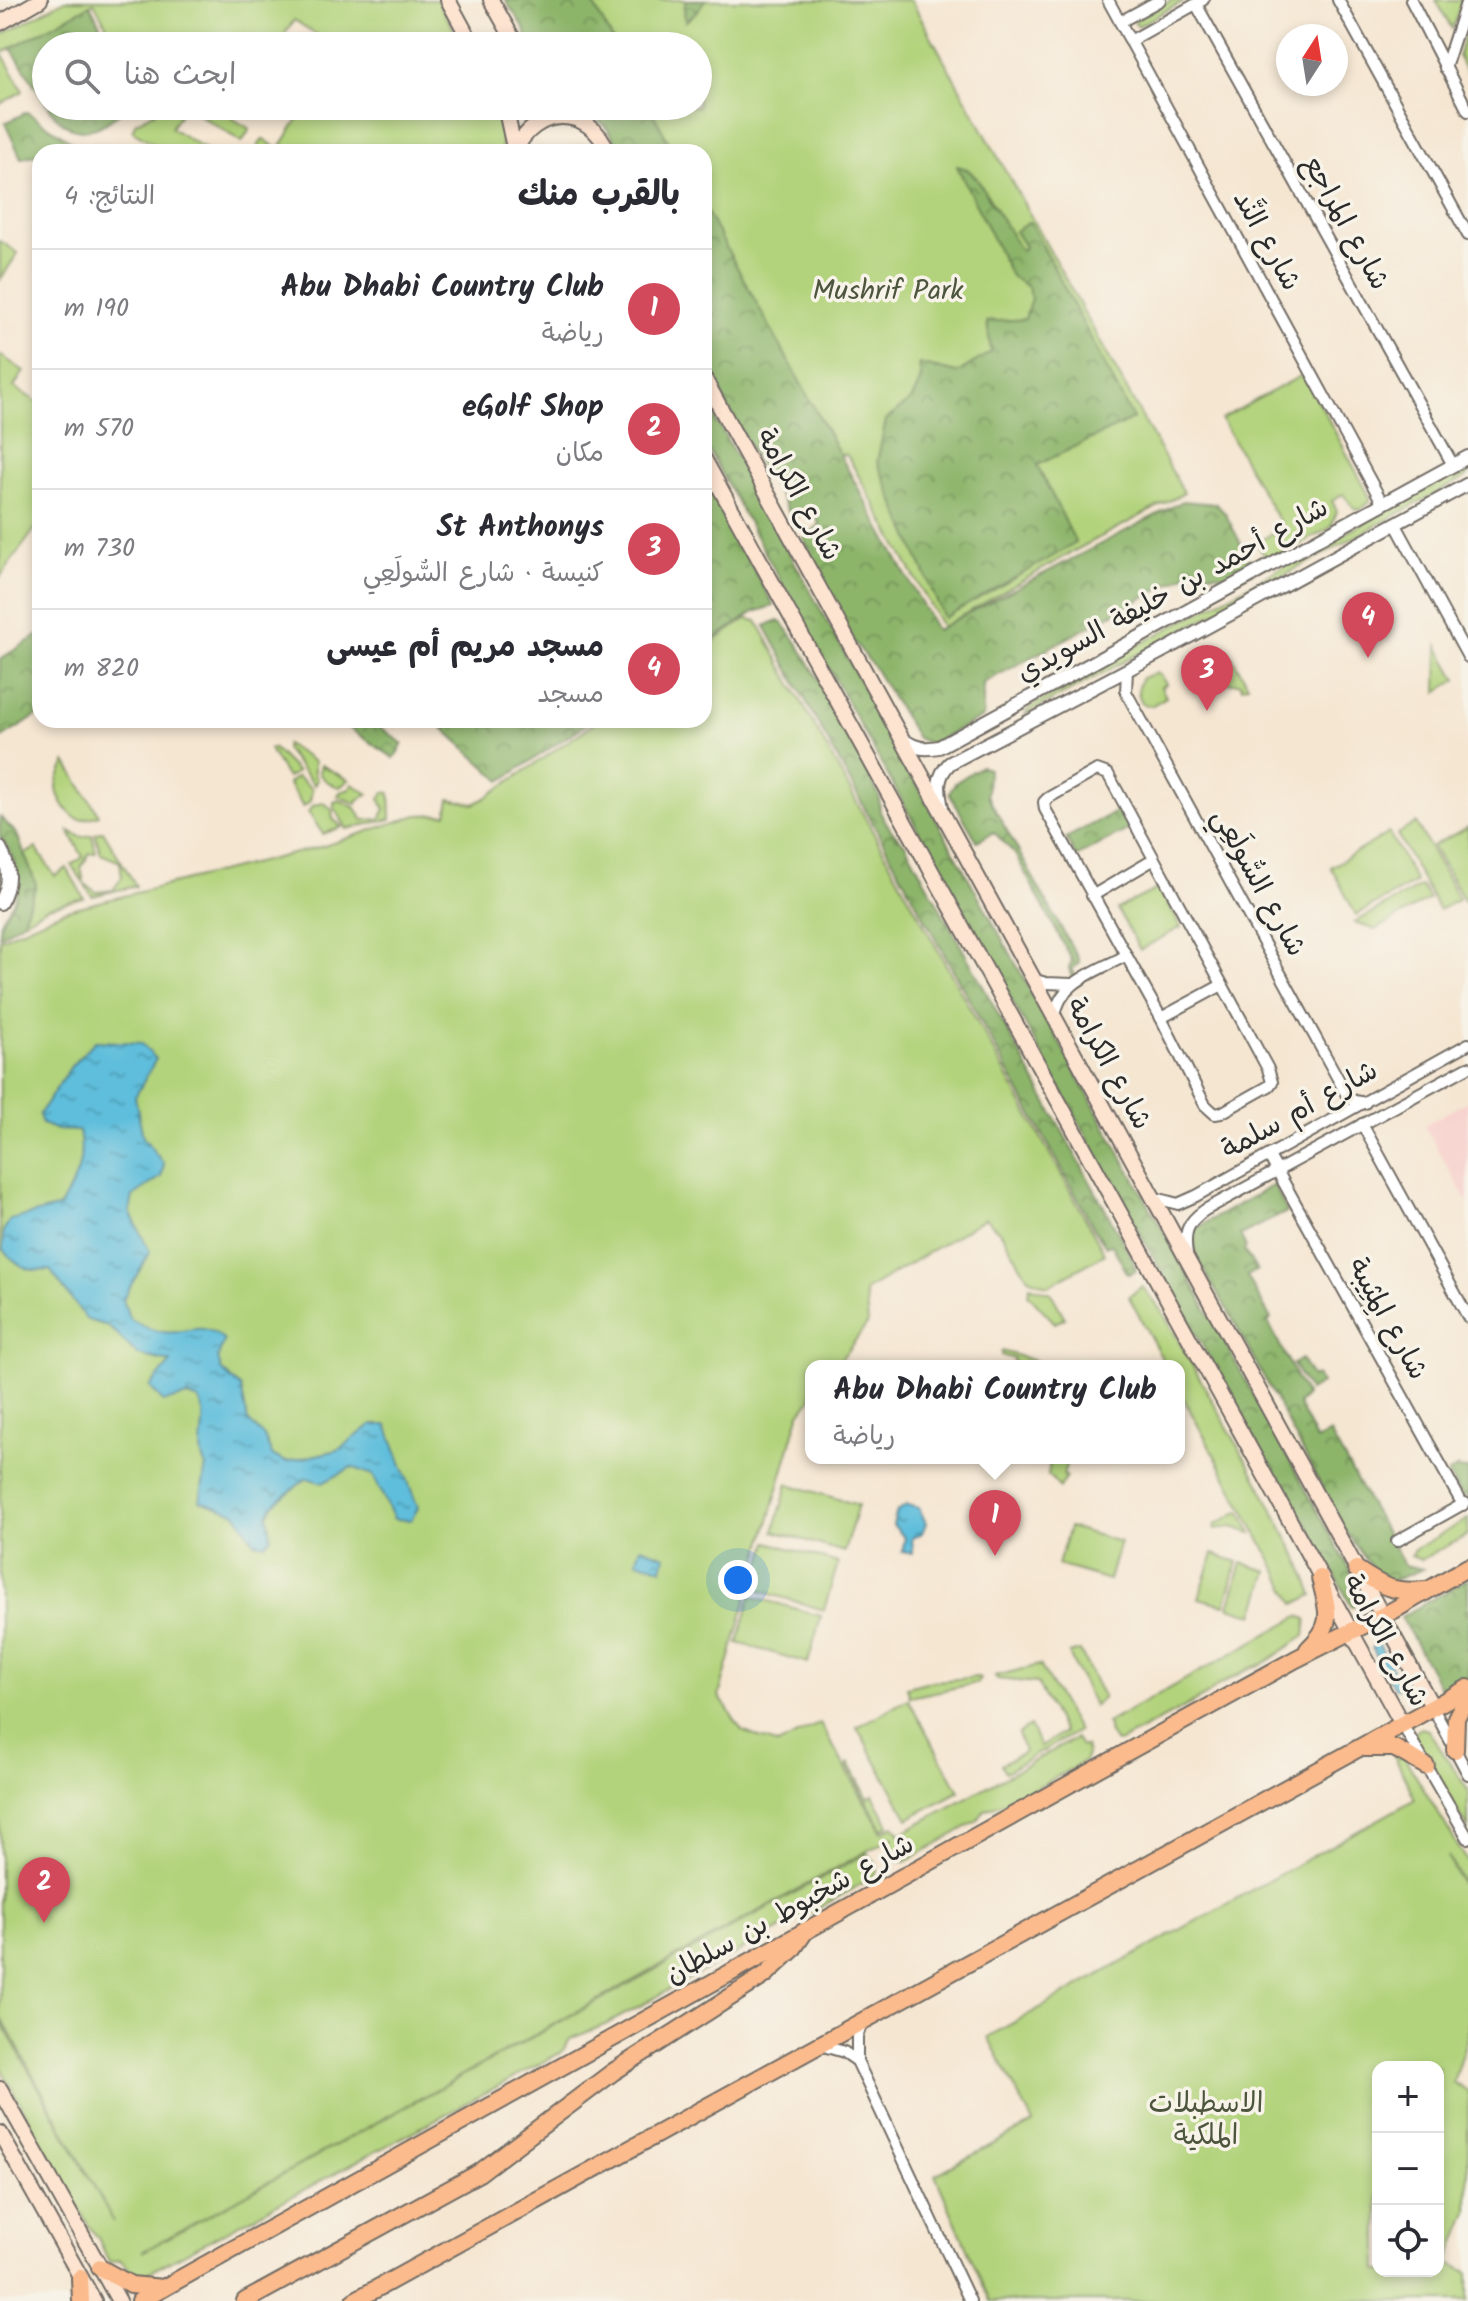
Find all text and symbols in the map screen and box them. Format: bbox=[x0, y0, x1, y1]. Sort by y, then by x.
north arrow bbox=[1276, 24, 1348, 96]
search box bbox=[32, 32, 712, 120]
text: ابحث هنا bbox=[124, 52, 236, 100]
icon: search bbox=[60, 54, 104, 98]
street label: شارع المراجع bbox=[1289, 147, 1401, 299]
text: بالقرب منك bbox=[518, 169, 680, 223]
text: النتائج: 4 bbox=[64, 176, 155, 218]
street label: شارع النَّد bbox=[1220, 182, 1312, 300]
text: Abu Dhabi Country Club bbox=[280, 264, 604, 312]
park label: Mushrif Park bbox=[813, 269, 964, 314]
text: 190 m bbox=[64, 288, 129, 330]
text: 1 bbox=[650, 288, 658, 330]
text: رياضة bbox=[542, 313, 604, 355]
text: eGolf Shop bbox=[462, 384, 604, 432]
text: 570 m bbox=[64, 408, 134, 450]
text: 2 bbox=[646, 408, 662, 450]
street label: شارع الكرامة bbox=[743, 420, 853, 570]
text: مكان bbox=[556, 433, 604, 475]
street label: شارع أحمد بن خليفة السويدي bbox=[1009, 486, 1337, 696]
text: St Anthonys bbox=[437, 504, 604, 552]
text: 730 m bbox=[64, 528, 135, 570]
text: 3 bbox=[647, 528, 661, 570]
text: كنيسة · شارع السُّولَعِي bbox=[363, 553, 604, 595]
pin: 4 bbox=[1342, 592, 1394, 658]
text: مسجد مريم أم عيسى bbox=[326, 624, 604, 672]
pin: 3 bbox=[1181, 645, 1233, 711]
text: 820 m bbox=[64, 648, 139, 690]
text: 4 bbox=[647, 648, 661, 690]
text: مسجد bbox=[537, 674, 604, 716]
street label: شارع السُّولَعِي bbox=[1199, 800, 1317, 966]
street label: شارع الكرامة bbox=[1053, 989, 1163, 1139]
street label: شارع أم سلمة bbox=[1213, 1049, 1387, 1173]
street label: شارع المِثِيبة bbox=[1335, 1249, 1439, 1389]
popup bbox=[805, 1360, 1185, 1464]
text: Abu Dhabi Country Club bbox=[833, 1367, 1157, 1415]
text: رياضة bbox=[833, 1416, 895, 1458]
pin: 1 bbox=[969, 1490, 1021, 1556]
your location bbox=[718, 1560, 758, 1600]
street label: شارع الكرامة bbox=[1330, 1566, 1440, 1716]
street label: شارع شخبوط بن سلطان bbox=[657, 1823, 923, 1997]
pin: 2 bbox=[18, 1857, 70, 1923]
map controls bbox=[1372, 2061, 1444, 2277]
button: + bbox=[1372, 2061, 1444, 2133]
park label: الاسطبلات الملكية bbox=[1149, 2082, 1263, 2159]
button: − bbox=[1372, 2133, 1444, 2205]
button: locate bbox=[1372, 2205, 1444, 2277]

